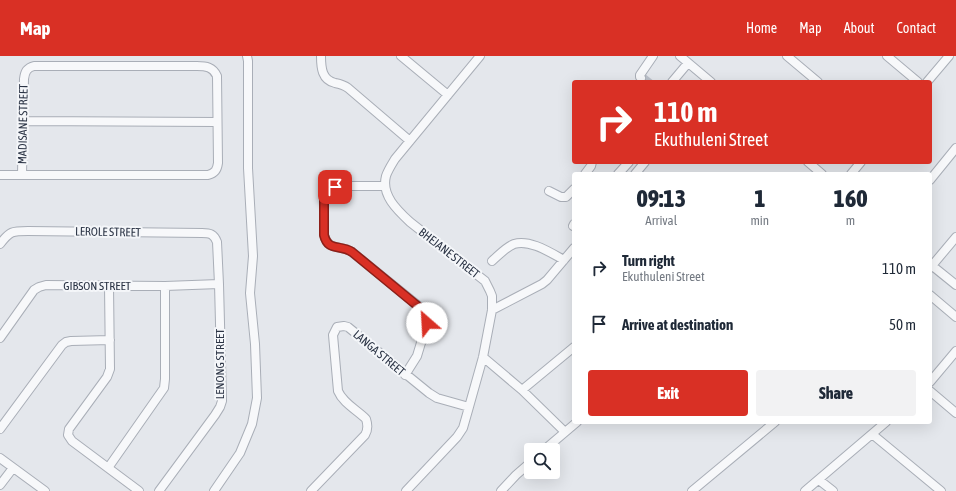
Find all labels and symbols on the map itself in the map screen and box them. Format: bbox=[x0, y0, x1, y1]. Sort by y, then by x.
street label: MADISANE STREET bbox=[15, 83, 31, 164]
pin bbox=[318, 170, 352, 204]
street label: LEROLE STREET bbox=[75, 224, 142, 240]
street label: BHEJANE STREET bbox=[416, 225, 483, 281]
street label: GIBSON STREET bbox=[63, 279, 132, 293]
position arrow bbox=[406, 302, 448, 344]
street label: LANGA STREET bbox=[350, 327, 408, 379]
street label: LENONG STREET bbox=[213, 328, 227, 399]

